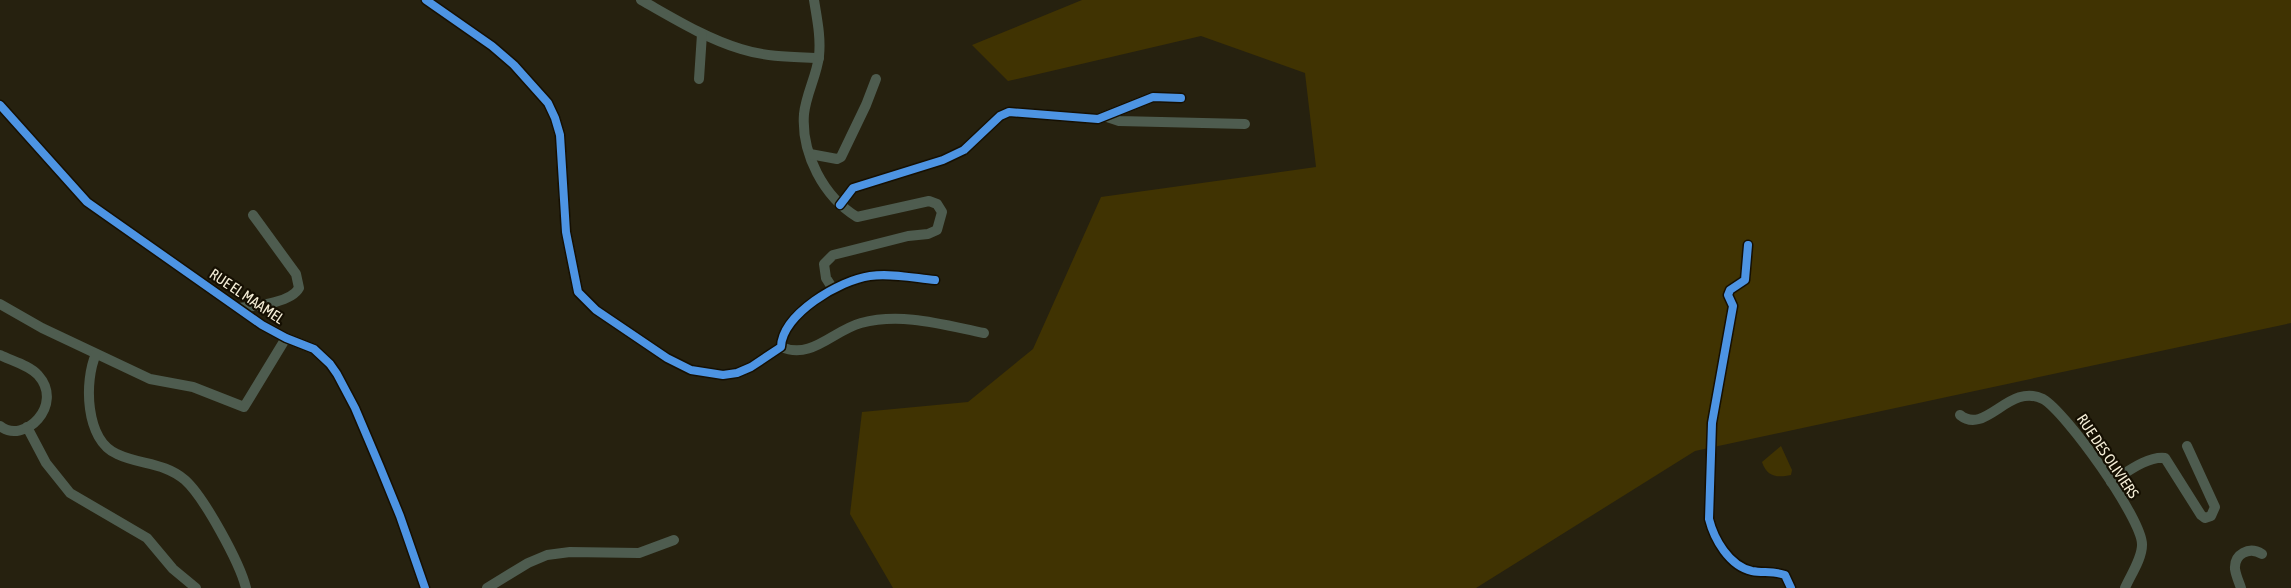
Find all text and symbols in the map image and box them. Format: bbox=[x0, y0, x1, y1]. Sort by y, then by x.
street label: RUE EL MAAMEL bbox=[207, 265, 288, 327]
street label: RUE DES OLIVIERS bbox=[2074, 411, 2142, 501]

